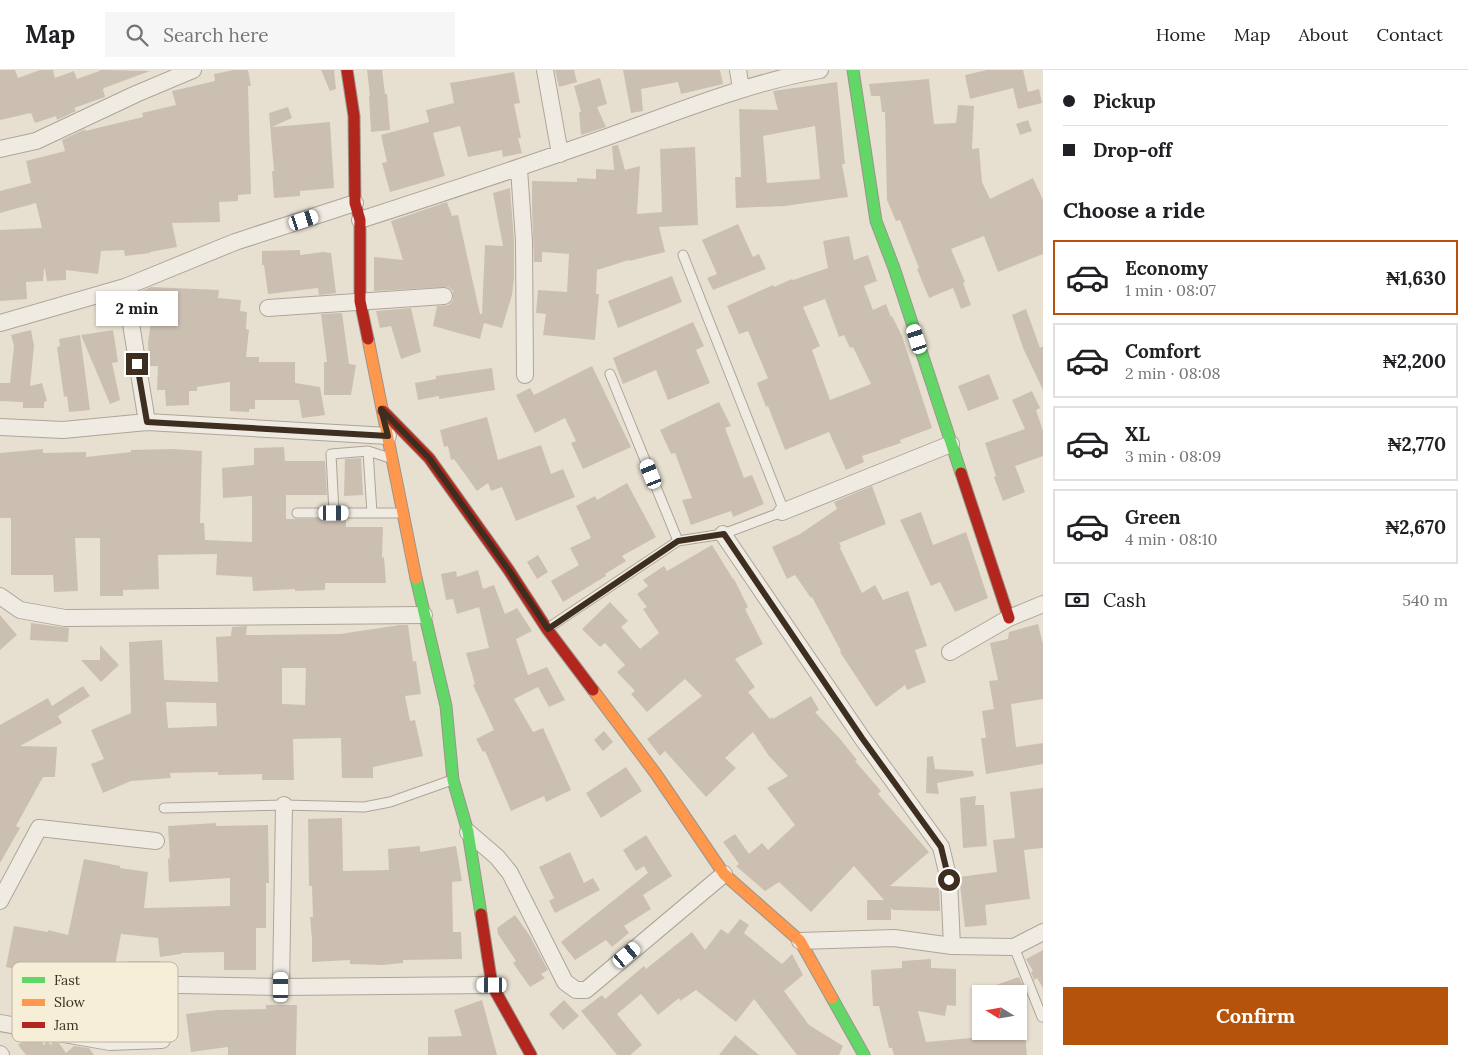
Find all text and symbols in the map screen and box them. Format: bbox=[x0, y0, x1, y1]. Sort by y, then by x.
search box bbox=[105, 12, 455, 57]
text: Map bbox=[25, 19, 75, 50]
icon: search bbox=[123, 21, 151, 49]
text: Search here bbox=[163, 23, 269, 47]
text: Home bbox=[1156, 23, 1206, 46]
text: Map bbox=[1234, 23, 1270, 46]
text: About bbox=[1298, 23, 1348, 46]
text: Contact bbox=[1376, 23, 1443, 46]
text: Pickup bbox=[1093, 89, 1156, 113]
text: Drop-off bbox=[1093, 138, 1172, 162]
text: Choose a ride bbox=[1063, 196, 1205, 224]
car bbox=[287, 208, 320, 232]
icon: car bbox=[1065, 255, 1110, 300]
text: Economy bbox=[1125, 256, 1208, 280]
text: ₦1,630 bbox=[1386, 266, 1446, 290]
text: 1 min · 08:07 bbox=[1125, 280, 1216, 300]
callout: 2 min bbox=[96, 292, 178, 326]
text: 2 min bbox=[116, 298, 158, 318]
car bbox=[905, 322, 928, 356]
icon: car bbox=[1065, 338, 1110, 383]
text: Comfort bbox=[1125, 339, 1201, 363]
text: ₦2,200 bbox=[1383, 349, 1446, 373]
route end bbox=[126, 353, 148, 375]
text: 2 min · 08:08 bbox=[1125, 363, 1221, 383]
icon: car bbox=[1065, 421, 1110, 466]
text: XL bbox=[1125, 422, 1150, 446]
text: ₦2,770 bbox=[1388, 432, 1446, 456]
text: 3 min · 08:09 bbox=[1125, 446, 1221, 466]
car bbox=[638, 457, 663, 491]
icon: car bbox=[1065, 504, 1110, 549]
text: Green bbox=[1125, 505, 1181, 529]
car bbox=[319, 506, 349, 521]
text: ₦2,670 bbox=[1385, 515, 1446, 539]
text: 4 min · 08:10 bbox=[1125, 529, 1218, 549]
icon: cash bbox=[1063, 586, 1091, 614]
text: Cash bbox=[1103, 588, 1146, 612]
text: 540 m bbox=[1402, 590, 1448, 610]
route start bbox=[938, 869, 960, 891]
car bbox=[610, 940, 643, 970]
legend bbox=[12, 962, 178, 1042]
text: Fast bbox=[54, 971, 81, 989]
car bbox=[273, 972, 288, 1002]
car bbox=[477, 978, 507, 993]
north arrow bbox=[972, 985, 1028, 1040]
map controls bbox=[972, 985, 1027, 1040]
button: Confirm bbox=[1063, 987, 1448, 1045]
text: Slow bbox=[54, 993, 86, 1011]
text: Jam bbox=[53, 1016, 79, 1034]

